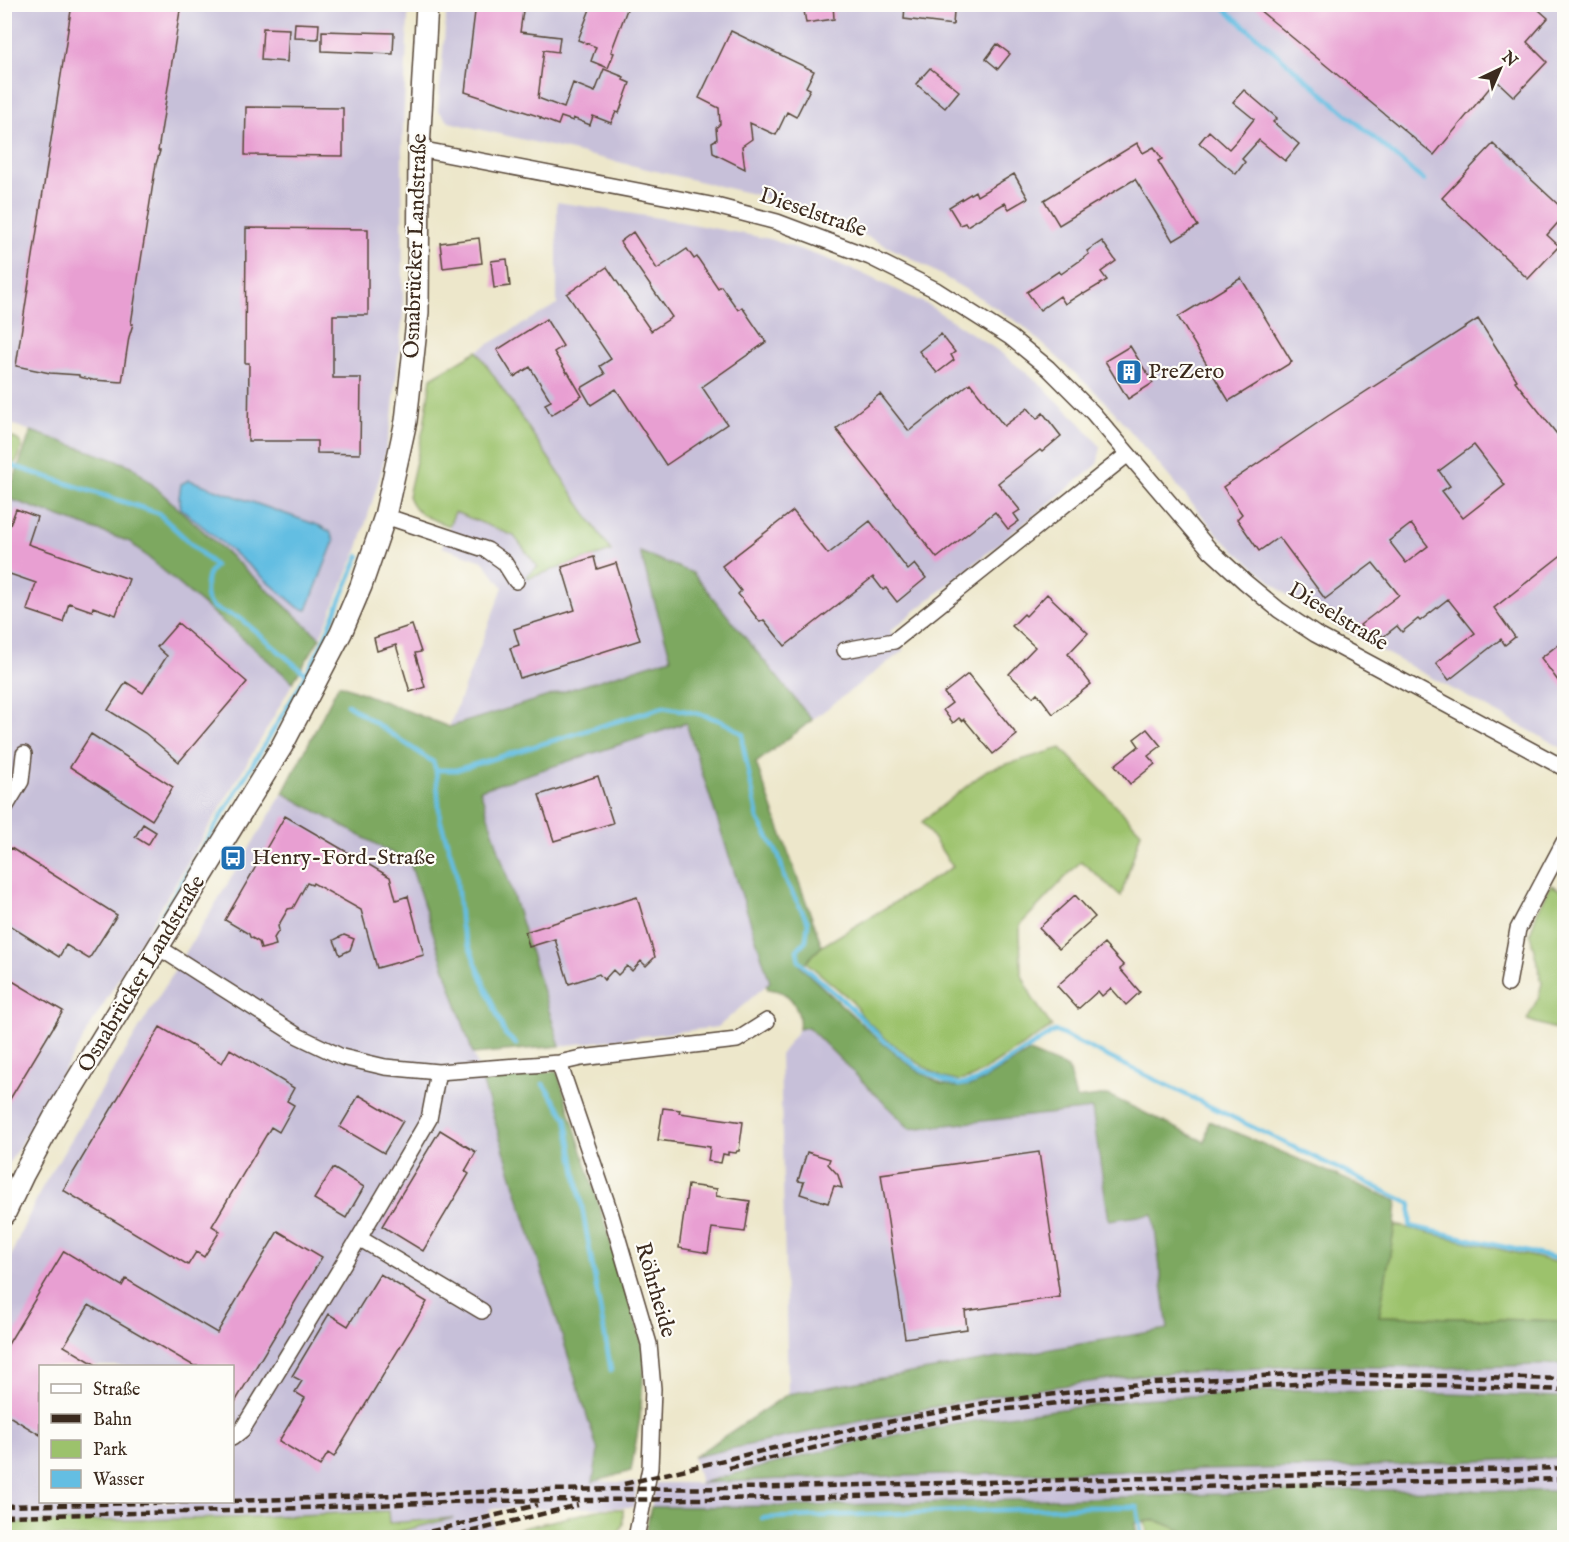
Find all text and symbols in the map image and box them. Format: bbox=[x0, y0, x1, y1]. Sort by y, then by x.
north arrow bbox=[1470, 39, 1530, 99]
text: N bbox=[1496, 47, 1521, 72]
street label: Osnabrücker Landstraße bbox=[398, 133, 434, 359]
street label: Dieselstraße bbox=[756, 182, 870, 244]
building icon: PreZero bbox=[1114, 357, 1144, 387]
place label: PreZero bbox=[1148, 358, 1224, 386]
street label: Dieselstraße bbox=[1283, 576, 1393, 658]
bus stop icon: Henry-Ford-Straße bbox=[218, 843, 248, 873]
place label: Henry-Ford-Straße bbox=[252, 844, 435, 872]
street label: Osnabrücker Landstraße bbox=[72, 870, 212, 1078]
street label: Röhrheide bbox=[628, 1239, 682, 1341]
legend bbox=[39, 1365, 234, 1503]
text: Straße bbox=[93, 1379, 140, 1402]
text: Bahn bbox=[93, 1409, 132, 1432]
text: Park bbox=[93, 1439, 128, 1462]
text: Wasser bbox=[93, 1469, 145, 1492]

